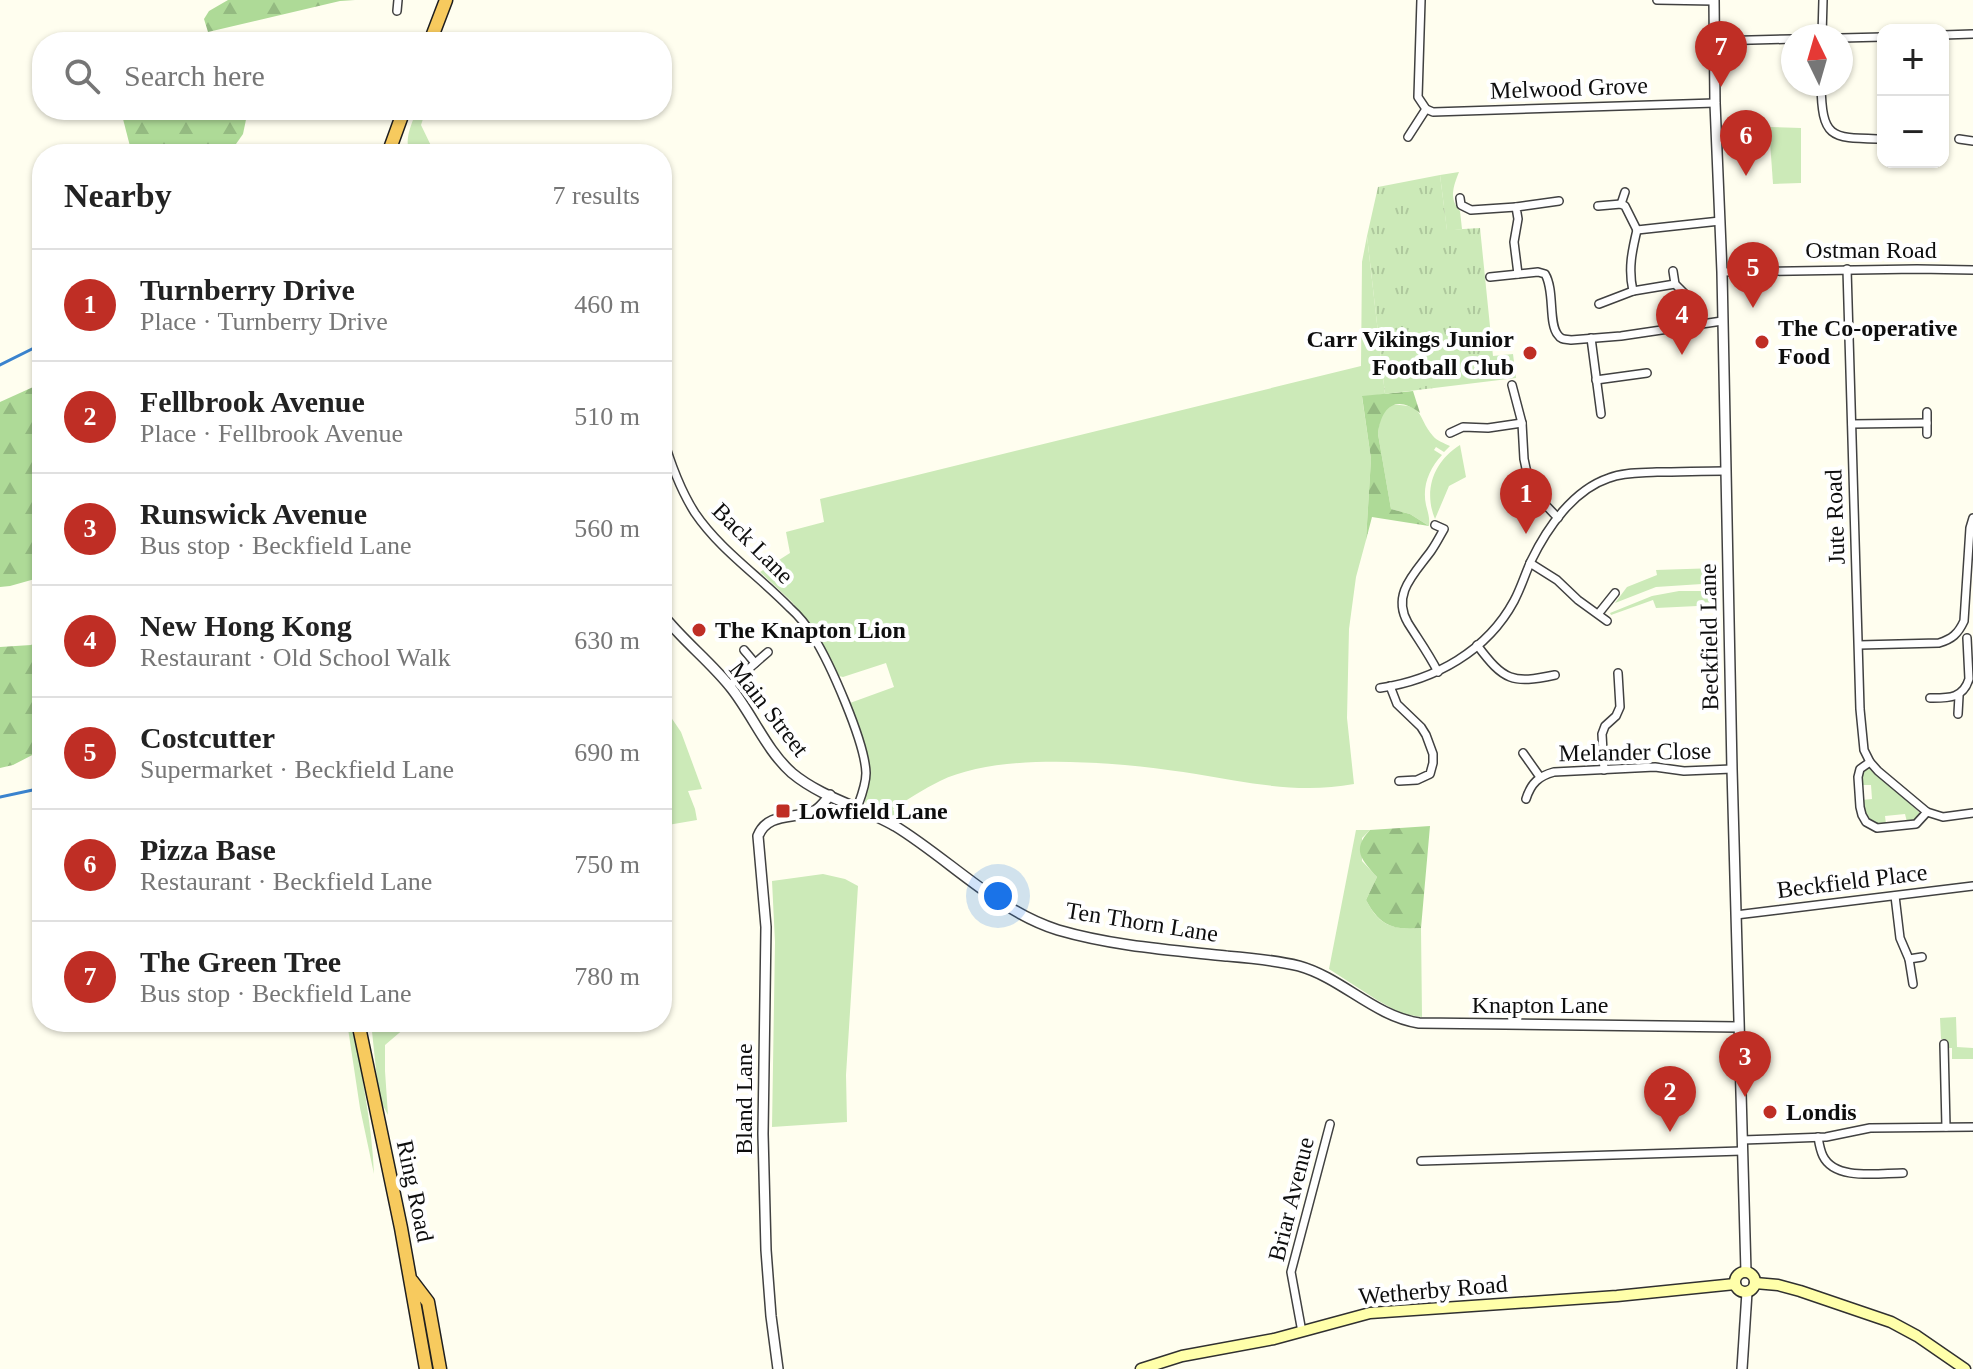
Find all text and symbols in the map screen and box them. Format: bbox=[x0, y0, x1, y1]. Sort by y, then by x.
pin: 7 bbox=[1695, 21, 1747, 87]
north arrow bbox=[1781, 24, 1853, 96]
map controls bbox=[1877, 24, 1949, 168]
button: + bbox=[1877, 24, 1949, 96]
search box bbox=[32, 32, 672, 120]
icon: search bbox=[60, 54, 104, 98]
text: Search here bbox=[124, 59, 265, 92]
street label: Melwood Grove bbox=[1490, 72, 1648, 104]
button: − bbox=[1877, 96, 1949, 168]
pin: 6 bbox=[1720, 110, 1772, 176]
text: Nearby bbox=[64, 177, 172, 214]
text: 7 results bbox=[553, 181, 640, 210]
street label: Ostman Road bbox=[1805, 237, 1937, 263]
pin: 5 bbox=[1727, 242, 1779, 308]
text: Turnberry Drive bbox=[140, 273, 355, 306]
pin: 4 bbox=[1656, 289, 1708, 355]
text: 1 bbox=[84, 290, 97, 319]
text: 460 m bbox=[574, 290, 640, 319]
text: Place · Turnberry Drive bbox=[140, 307, 388, 336]
place label: The Co-operative Food bbox=[1778, 315, 1958, 369]
place label: Carr Vikings Junior Football Club bbox=[1306, 326, 1514, 380]
marker: The Co-operative Food bbox=[1753, 333, 1771, 351]
marker: Carr Vikings Junior Football Club bbox=[1521, 344, 1539, 362]
text: Fellbrook Avenue bbox=[140, 385, 365, 418]
text: 2 bbox=[84, 402, 97, 431]
text: 510 m bbox=[574, 402, 640, 431]
text: Place · Fellbrook Avenue bbox=[140, 419, 403, 448]
pin: 1 bbox=[1500, 468, 1552, 534]
street label: Jute Road bbox=[1820, 469, 1850, 565]
text: Runswick Avenue bbox=[140, 497, 367, 530]
street label: Back Lane bbox=[707, 497, 799, 589]
text: 3 bbox=[84, 514, 97, 543]
text: 560 m bbox=[574, 514, 640, 543]
text: Bus stop · Beckfield Lane bbox=[140, 531, 412, 560]
street label: Beckfield Lane bbox=[1695, 563, 1723, 711]
text: New Hong Kong bbox=[140, 609, 352, 642]
place label: The Knapton Lion bbox=[715, 617, 906, 643]
marker: The Knapton Lion bbox=[690, 621, 708, 639]
text: 4 bbox=[84, 626, 97, 655]
text: 630 m bbox=[574, 626, 640, 655]
text: Restaurant · Old School Walk bbox=[140, 643, 451, 672]
street label: Main Street bbox=[724, 657, 814, 762]
text: Costcutter bbox=[140, 721, 275, 754]
text: 5 bbox=[84, 738, 97, 767]
text: 690 m bbox=[574, 738, 640, 767]
street label: Melander Close bbox=[1558, 738, 1712, 766]
text: Supermarket · Beckfield Lane bbox=[140, 755, 454, 784]
place label: Lowfield Lane bbox=[799, 798, 948, 824]
marker: Lowfield Lane bbox=[774, 802, 792, 820]
text: Pizza Base bbox=[140, 833, 276, 866]
text: 6 bbox=[84, 850, 97, 879]
text: 750 m bbox=[574, 850, 640, 879]
street label: Beckfield Place bbox=[1775, 859, 1929, 903]
text: Restaurant · Beckfield Lane bbox=[140, 867, 432, 896]
your location bbox=[978, 876, 1018, 916]
street label: Ten Thorn Lane bbox=[1064, 897, 1220, 947]
text: The Green Tree bbox=[140, 945, 341, 978]
text: 7 bbox=[84, 962, 97, 991]
text: 780 m bbox=[574, 962, 640, 991]
text: Bus stop · Beckfield Lane bbox=[140, 979, 412, 1008]
street label: Knapton Lane bbox=[1472, 992, 1608, 1018]
pin: 3 bbox=[1719, 1031, 1771, 1097]
street label: Bland Lane bbox=[731, 1043, 757, 1155]
pin: 2 bbox=[1644, 1066, 1696, 1132]
place label: Londis bbox=[1786, 1099, 1857, 1125]
marker: Londis bbox=[1761, 1103, 1779, 1121]
street label: Briar Avenue bbox=[1263, 1134, 1319, 1264]
street label: Ring Road bbox=[392, 1138, 438, 1244]
street label: Wetherby Road bbox=[1357, 1271, 1509, 1309]

